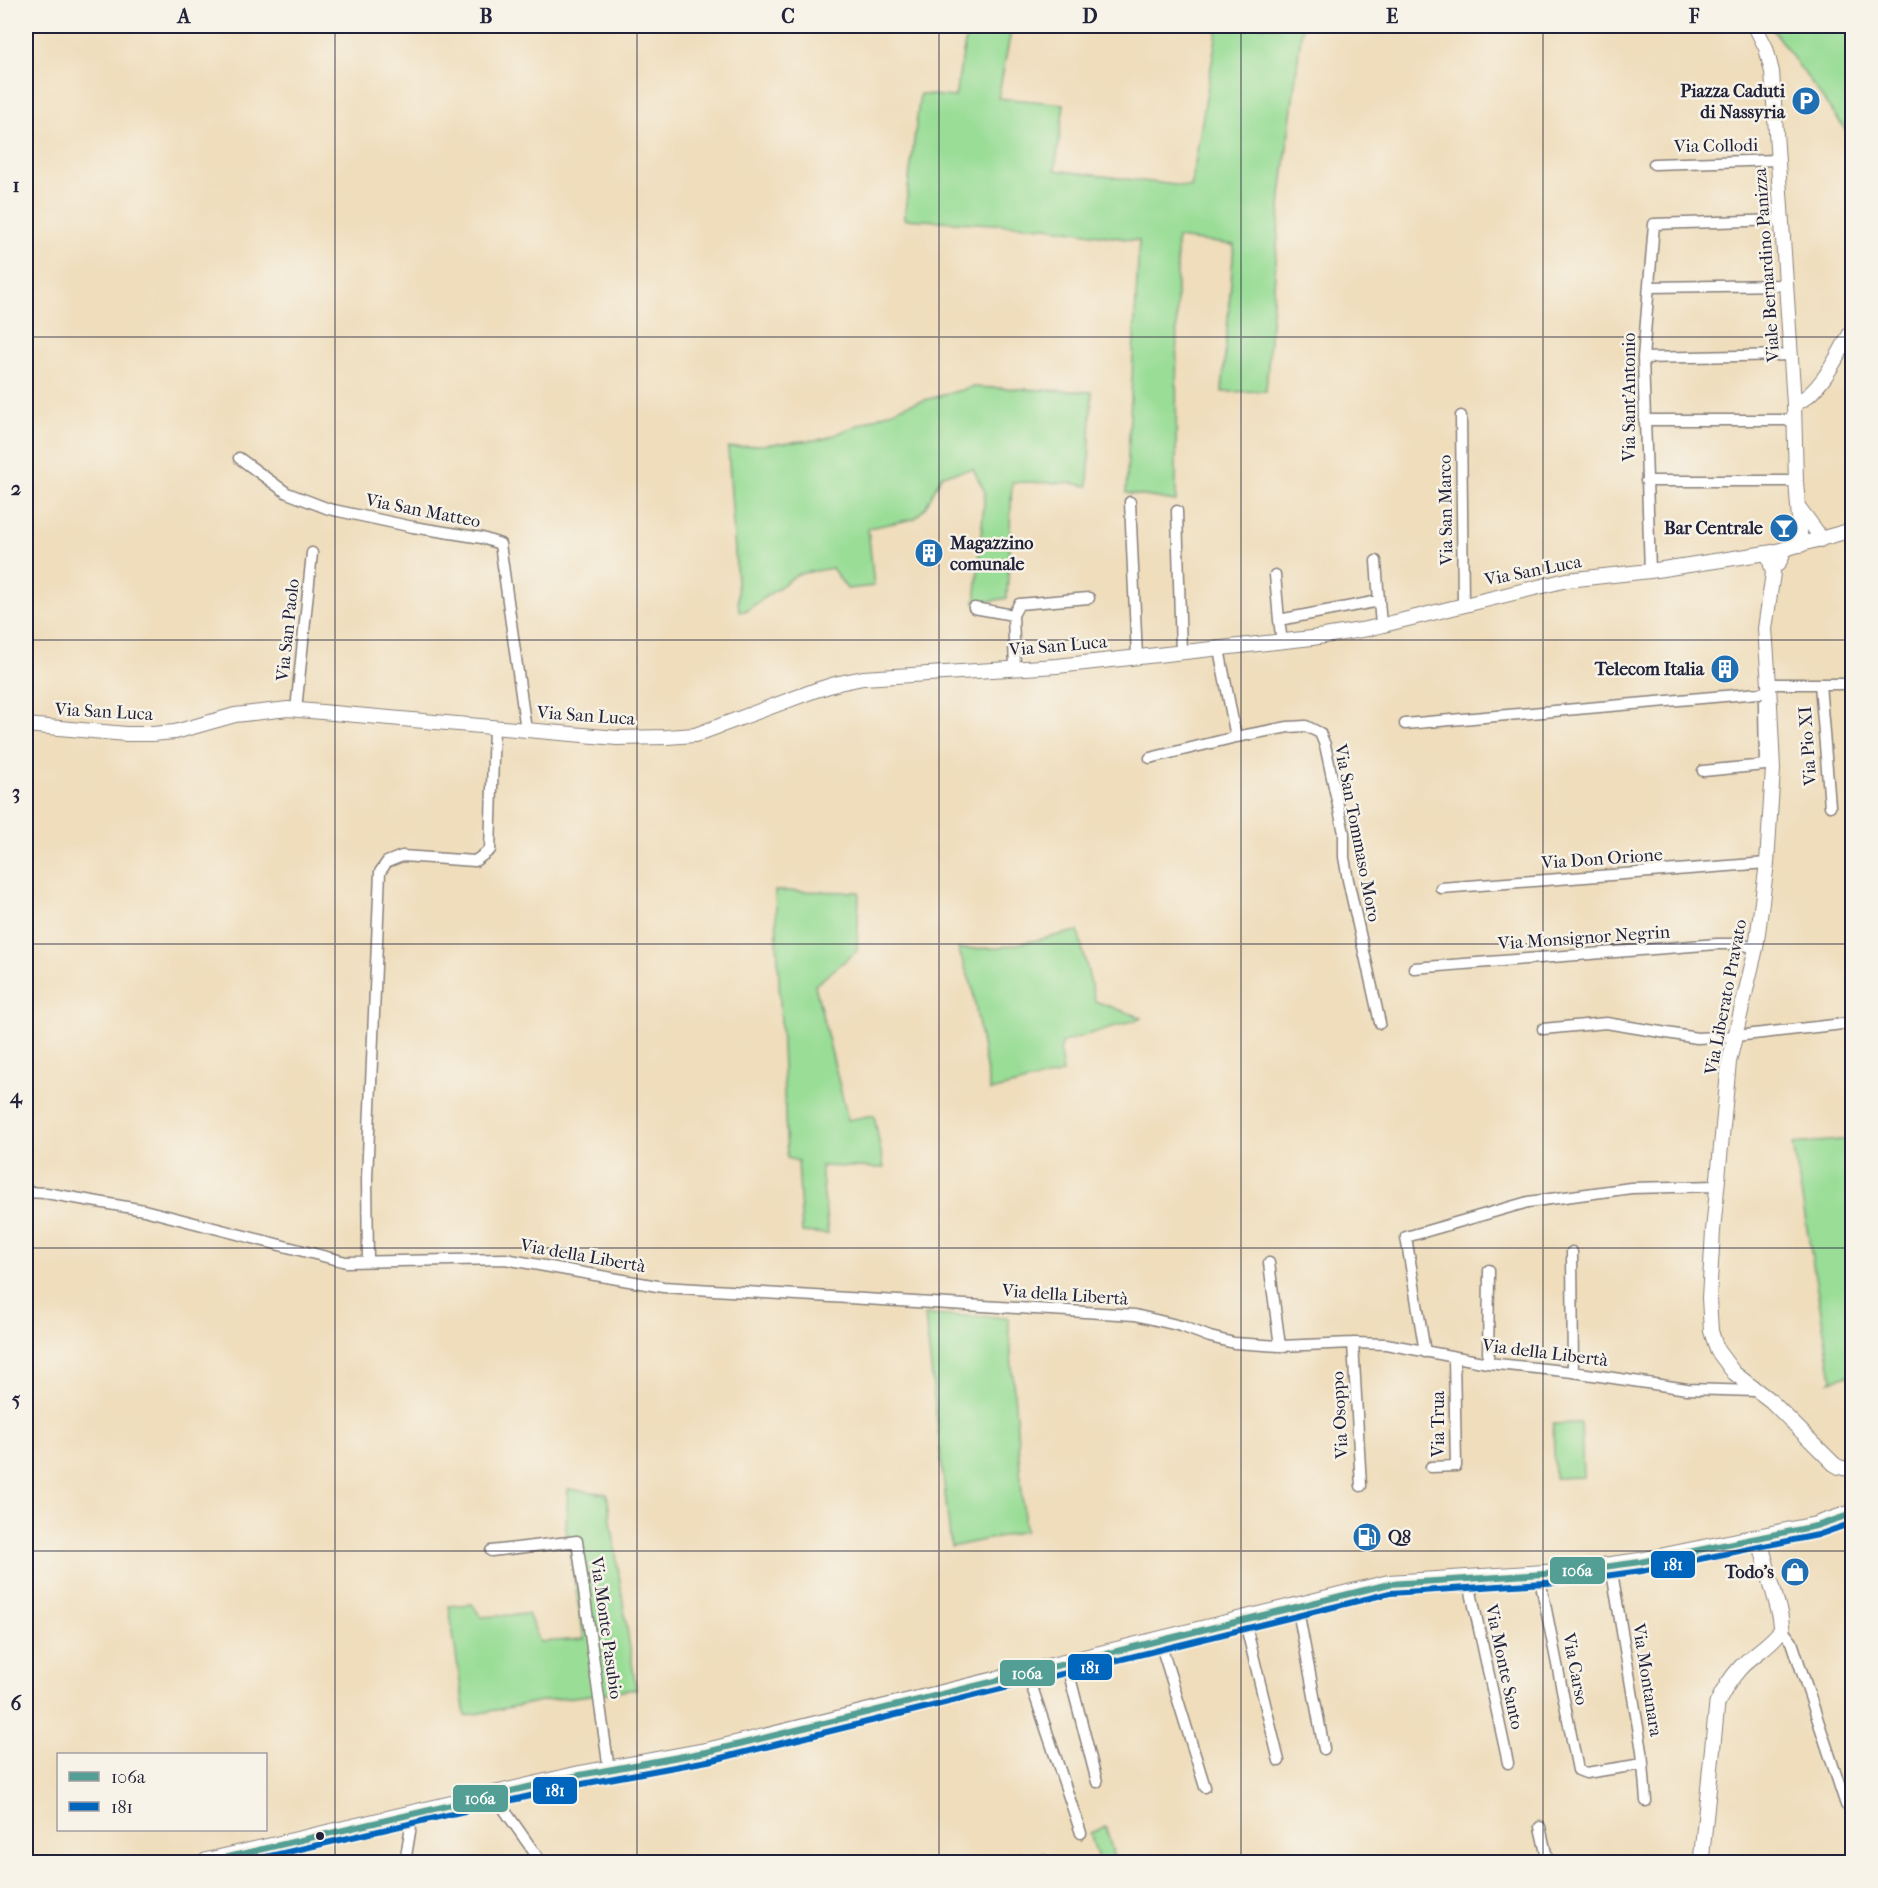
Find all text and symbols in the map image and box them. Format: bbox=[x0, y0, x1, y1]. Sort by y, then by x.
text: A bbox=[176, 5, 192, 28]
text: B bbox=[479, 5, 493, 28]
text: C bbox=[781, 5, 795, 28]
text: D bbox=[1082, 5, 1098, 28]
text: E bbox=[1386, 5, 1398, 28]
text: F bbox=[1688, 5, 1700, 28]
place label: Piazza Caduti di Nassyria bbox=[1680, 81, 1786, 123]
parking icon: Piazza Caduti di Nassyria bbox=[1790, 85, 1822, 117]
street label: Via Collodi bbox=[1673, 135, 1759, 157]
street label: Viale Bernardino Panizza bbox=[1750, 166, 1784, 364]
text: 1 bbox=[12, 174, 20, 197]
street label: Via Sant'Antonio bbox=[1619, 333, 1640, 462]
street label: Via San Marco bbox=[1435, 455, 1457, 566]
text: 2 bbox=[11, 477, 21, 500]
street label: Via San Matteo bbox=[363, 489, 482, 532]
bar icon: Bar Centrale bbox=[1768, 512, 1800, 544]
place label: Bar Centrale bbox=[1664, 518, 1763, 539]
place label: Magazzino comunale bbox=[949, 533, 1033, 575]
building icon: Magazzino comunale bbox=[913, 537, 945, 569]
street label: Via San Luca bbox=[1482, 551, 1584, 591]
street label: Via San Paolo bbox=[272, 578, 304, 683]
street label: Via San Luca bbox=[1007, 631, 1109, 661]
building icon: Telecom Italia bbox=[1709, 653, 1741, 685]
place label: Telecom Italia bbox=[1594, 659, 1705, 680]
street label: Via San Luca bbox=[53, 699, 154, 725]
street label: Via San Luca bbox=[535, 702, 636, 730]
street label: Via Pio XI bbox=[1795, 706, 1821, 787]
street label: Via San Tommaso Moro bbox=[1329, 741, 1385, 924]
text: 3 bbox=[12, 781, 20, 804]
street label: Via Don Orione bbox=[1540, 844, 1663, 874]
street label: Via Liberato Pravato bbox=[1700, 917, 1751, 1078]
street label: Via Monsignor Negrin bbox=[1496, 921, 1671, 955]
text: 4 bbox=[9, 1085, 23, 1109]
street label: Via della Libertà bbox=[518, 1234, 648, 1277]
street label: Via della Libertà bbox=[1000, 1280, 1130, 1310]
street label: Via della Libertà bbox=[1480, 1335, 1610, 1371]
street label: Via Osoppo bbox=[1327, 1371, 1353, 1460]
text: 5 bbox=[12, 1388, 21, 1411]
street label: Via Trua bbox=[1428, 1390, 1449, 1458]
fuel station icon: Q8 bbox=[1351, 1521, 1383, 1553]
place label: Q8 bbox=[1388, 1527, 1411, 1548]
line badge: 181 bbox=[1650, 1550, 1696, 1579]
street label: Via Monte Pasubio bbox=[585, 1555, 626, 1700]
text: 181 bbox=[1663, 1555, 1683, 1574]
line badge: 106a bbox=[1549, 1556, 1606, 1585]
shop icon: Todo's bbox=[1779, 1556, 1811, 1588]
text: 106a bbox=[1562, 1561, 1593, 1580]
place label: Todo's bbox=[1724, 1562, 1774, 1583]
street label: Via Monte Santo bbox=[1480, 1602, 1528, 1732]
street label: Via Montanara bbox=[1628, 1621, 1666, 1739]
street label: Via Carso bbox=[1558, 1630, 1592, 1707]
line badge: 181 bbox=[1067, 1653, 1113, 1681]
text: 181 bbox=[1080, 1658, 1100, 1677]
line badge: 106a bbox=[999, 1659, 1056, 1687]
text: 106a bbox=[1012, 1664, 1043, 1683]
text: 6 bbox=[11, 1692, 23, 1715]
legend bbox=[57, 1753, 267, 1831]
text: 106a bbox=[111, 1767, 146, 1788]
line badge: 181 bbox=[532, 1776, 578, 1805]
text: 181 bbox=[545, 1781, 565, 1800]
line badge: 106a bbox=[452, 1784, 509, 1813]
text: 106a bbox=[465, 1789, 496, 1808]
text: 181 bbox=[111, 1797, 133, 1818]
unlabelled marker bbox=[314, 1830, 326, 1842]

